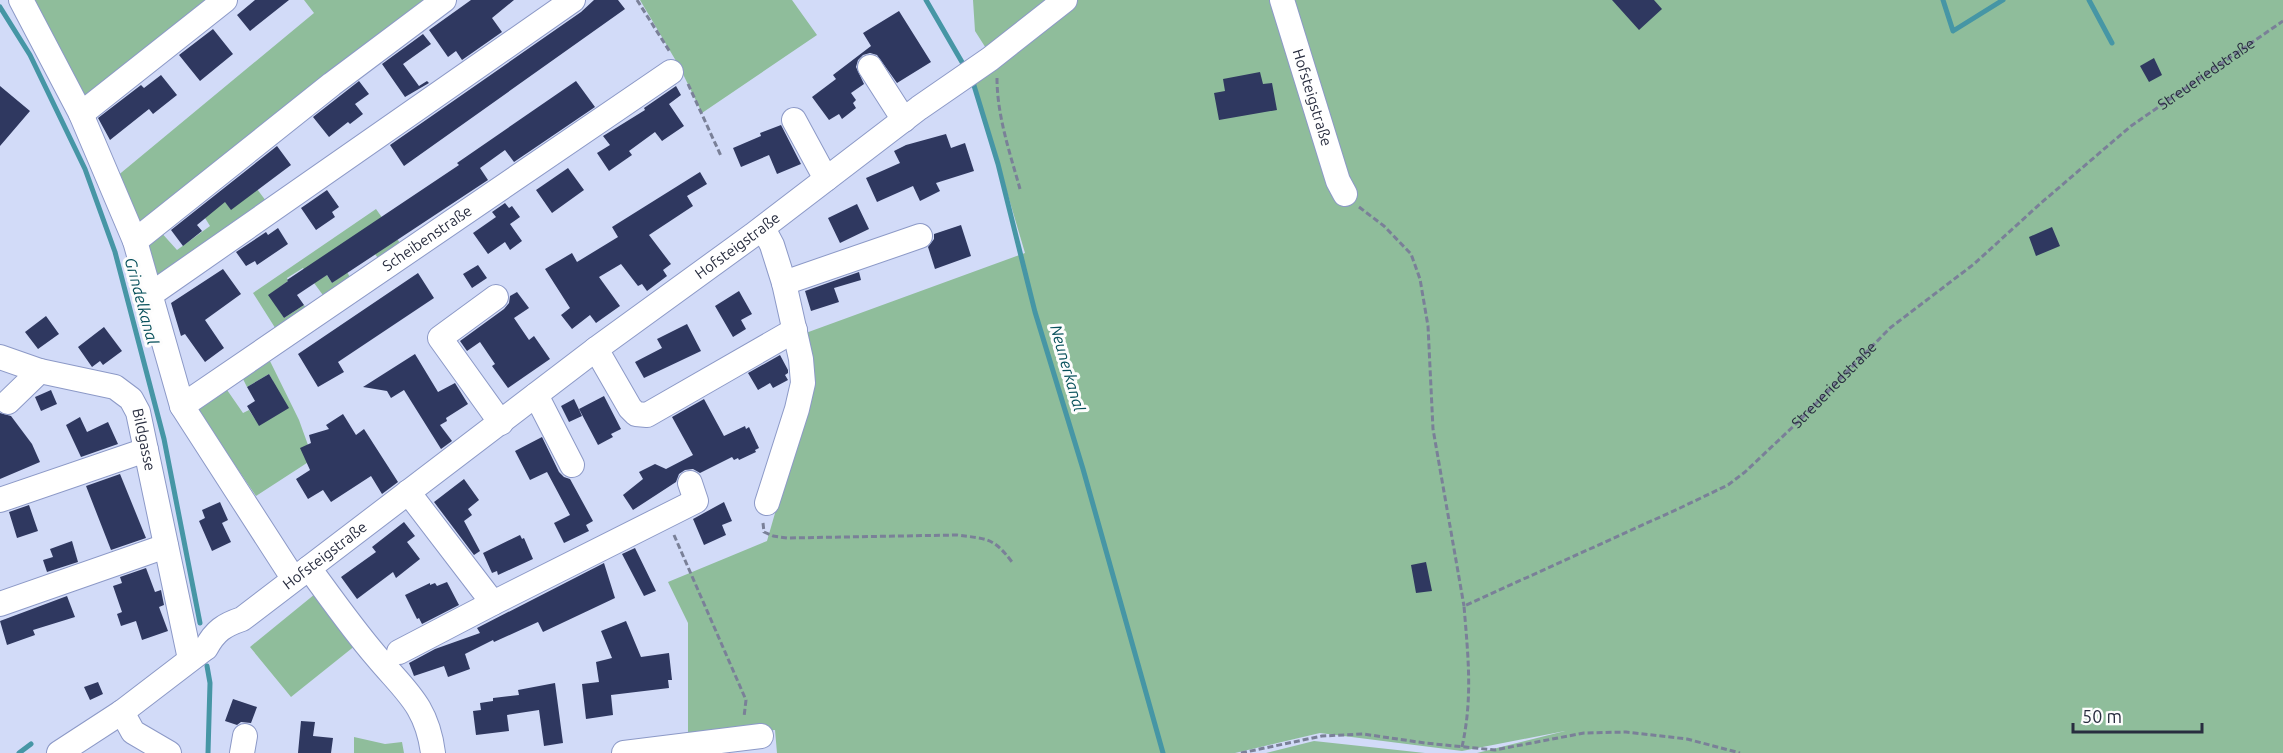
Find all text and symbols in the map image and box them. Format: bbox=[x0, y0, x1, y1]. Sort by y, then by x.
street label: Streueriedstraße bbox=[2154, 34, 2258, 113]
street label: Hofsteigstraße bbox=[1290, 47, 1336, 148]
street label: Scheibenstraße bbox=[379, 202, 475, 274]
street label: Hofsteigstraße bbox=[692, 209, 783, 282]
water label: Grindelkanal bbox=[122, 255, 162, 347]
water label: Neunerkanal bbox=[1047, 323, 1089, 414]
street label: Streueriedstraße bbox=[1788, 338, 1880, 431]
street label: Bildgasse bbox=[129, 407, 159, 472]
street label: Hofsteigstraße bbox=[279, 518, 370, 593]
scale bar bbox=[2073, 696, 2202, 734]
text: 50 m bbox=[2082, 706, 2122, 726]

